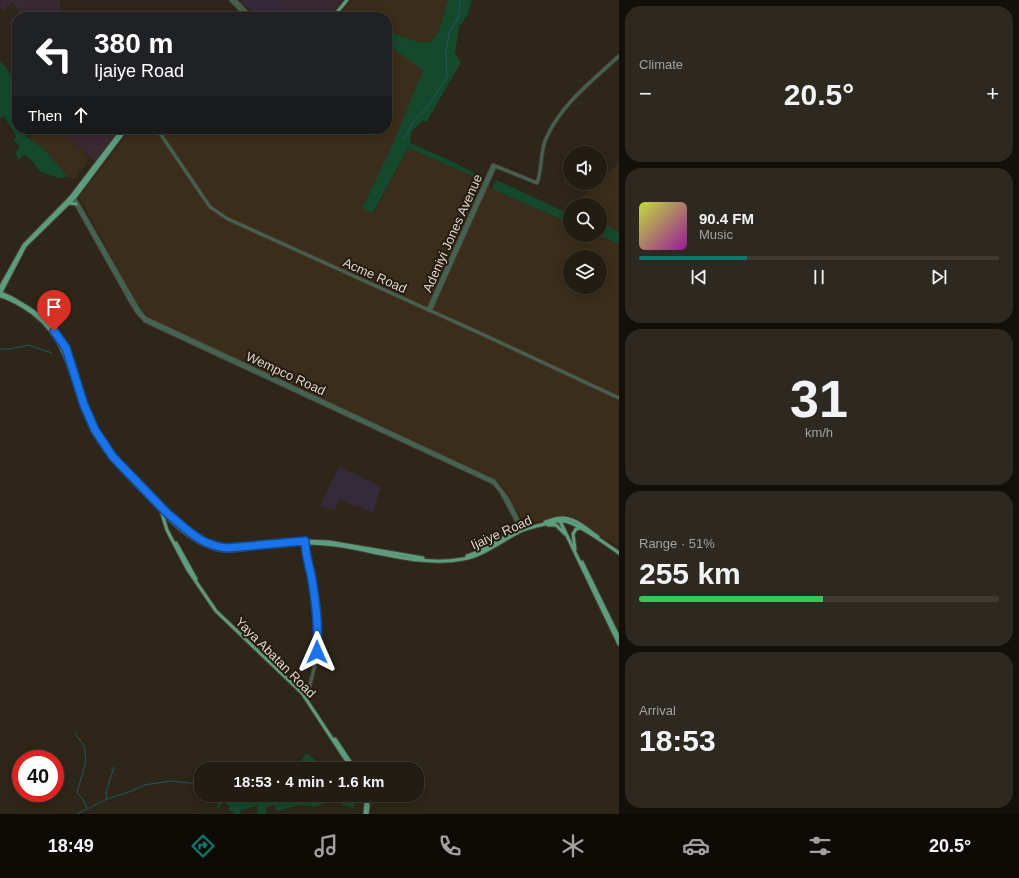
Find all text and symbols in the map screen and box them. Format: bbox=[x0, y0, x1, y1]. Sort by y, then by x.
icon: left bbox=[28, 28, 80, 80]
text: 380 m bbox=[94, 28, 173, 59]
text: Climate bbox=[639, 57, 683, 72]
text: Ijaiye Road bbox=[94, 61, 184, 81]
text: 20.5° bbox=[784, 78, 854, 111]
text: − bbox=[639, 81, 652, 106]
text: + bbox=[986, 81, 999, 106]
icon: ahead bbox=[70, 104, 92, 126]
text: Then bbox=[28, 107, 62, 124]
map controls bbox=[563, 146, 607, 294]
button: sound bbox=[563, 146, 607, 190]
street label: Adeniyi Jones Avenue bbox=[420, 172, 485, 295]
button: search bbox=[563, 198, 607, 242]
text: 90.4 FM bbox=[699, 210, 754, 227]
text: Music bbox=[699, 227, 733, 242]
button: layers bbox=[563, 250, 607, 294]
street label: Acme Road bbox=[341, 255, 409, 296]
icon: previous bbox=[688, 266, 710, 288]
icon: pause bbox=[808, 266, 830, 288]
icon: next bbox=[928, 266, 950, 288]
pin bbox=[37, 290, 71, 331]
icon: arrive bbox=[43, 296, 65, 318]
street label: Wempco Road bbox=[244, 349, 328, 398]
text: 31 bbox=[790, 370, 848, 428]
text: km/h bbox=[805, 425, 833, 440]
street label: Ijaiye Road bbox=[468, 512, 534, 553]
text: Range · 51% bbox=[639, 536, 715, 551]
text: 255 km bbox=[639, 557, 741, 590]
street label: Yaya Abatan Road bbox=[232, 614, 319, 701]
position arrow bbox=[296, 631, 338, 673]
text: Arrival bbox=[639, 703, 676, 718]
text: 18:53 bbox=[639, 724, 716, 757]
speed limit sign: 40 bbox=[12, 750, 64, 802]
text: 18:53 · 4 min · 1.6 km bbox=[234, 773, 384, 790]
icon: directions bbox=[189, 832, 217, 860]
icon: music bbox=[312, 832, 340, 860]
icon: phone bbox=[436, 832, 464, 860]
icon: climate bbox=[559, 832, 587, 860]
icon: car bbox=[682, 832, 710, 860]
icon: filters bbox=[806, 832, 834, 860]
text: 18:49 bbox=[48, 836, 94, 856]
text: 20.5° bbox=[929, 836, 971, 856]

